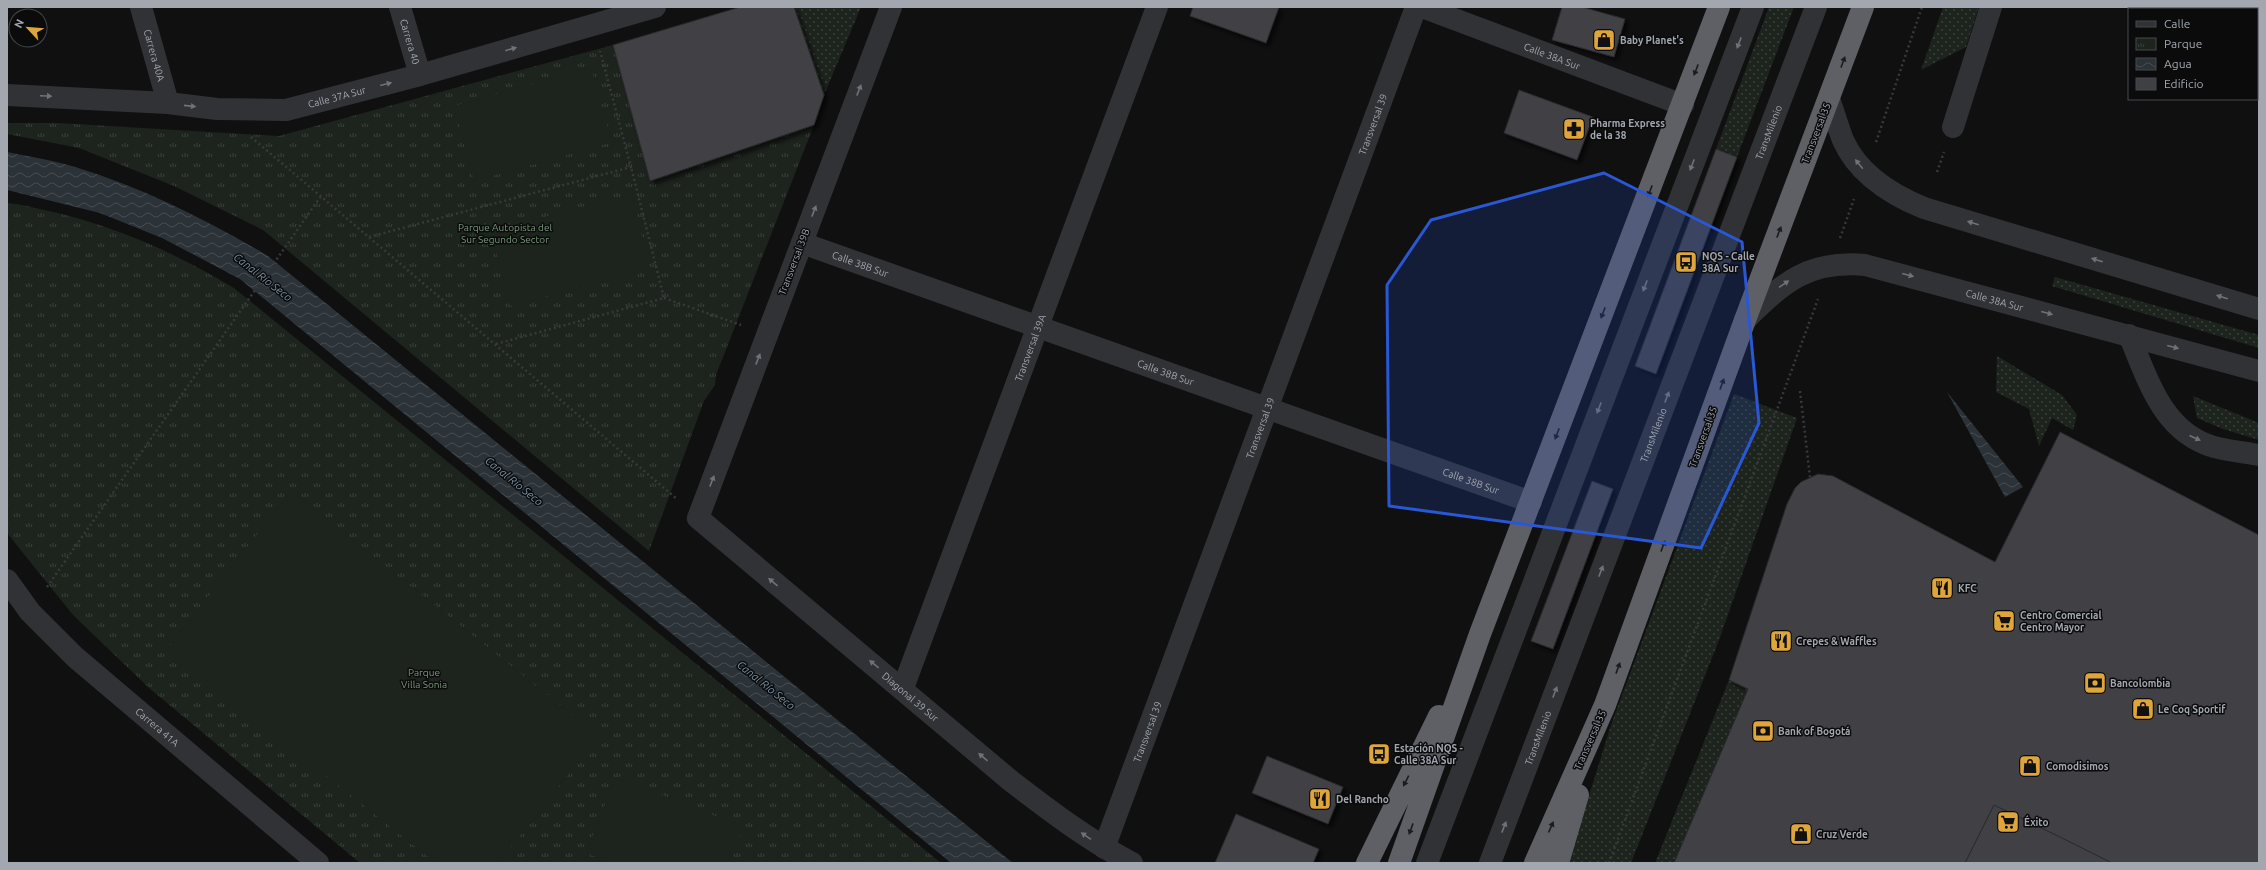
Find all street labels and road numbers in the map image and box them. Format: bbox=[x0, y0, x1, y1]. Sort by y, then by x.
street label: Carrera 40 bbox=[398, 17, 422, 66]
street label: Carrera 40A bbox=[142, 28, 167, 83]
street label: Calle 38A Sur bbox=[1522, 40, 1582, 71]
street label: Calle 37A Sur bbox=[307, 84, 367, 110]
street label: Transversal 39 bbox=[1356, 92, 1389, 156]
street label: Transversal 35 bbox=[1799, 101, 1833, 165]
street label: TransMilenio bbox=[1753, 103, 1784, 161]
street label: Transversal 39B bbox=[776, 227, 812, 297]
street label: Calle 38B Sur bbox=[831, 249, 890, 279]
street label: Calle 38A Sur bbox=[1965, 287, 2025, 313]
street label: Transversal 39A bbox=[1012, 312, 1048, 383]
street label: Calle 38B Sur bbox=[1136, 357, 1196, 387]
street label: Transversal 39 bbox=[1244, 396, 1276, 460]
street label: Transversal 35 bbox=[1687, 405, 1719, 469]
street label: TransMilenio bbox=[1638, 406, 1668, 464]
street label: Calle 38B Sur bbox=[1441, 466, 1501, 496]
street label: Diagonal 39 Sur bbox=[880, 670, 941, 724]
street label: Transversal 39 bbox=[1131, 700, 1163, 764]
street label: Carrera 41A bbox=[133, 705, 182, 749]
street label: TransMilenio bbox=[1522, 709, 1553, 767]
street label: Transversal 35 bbox=[1572, 709, 1608, 771]

